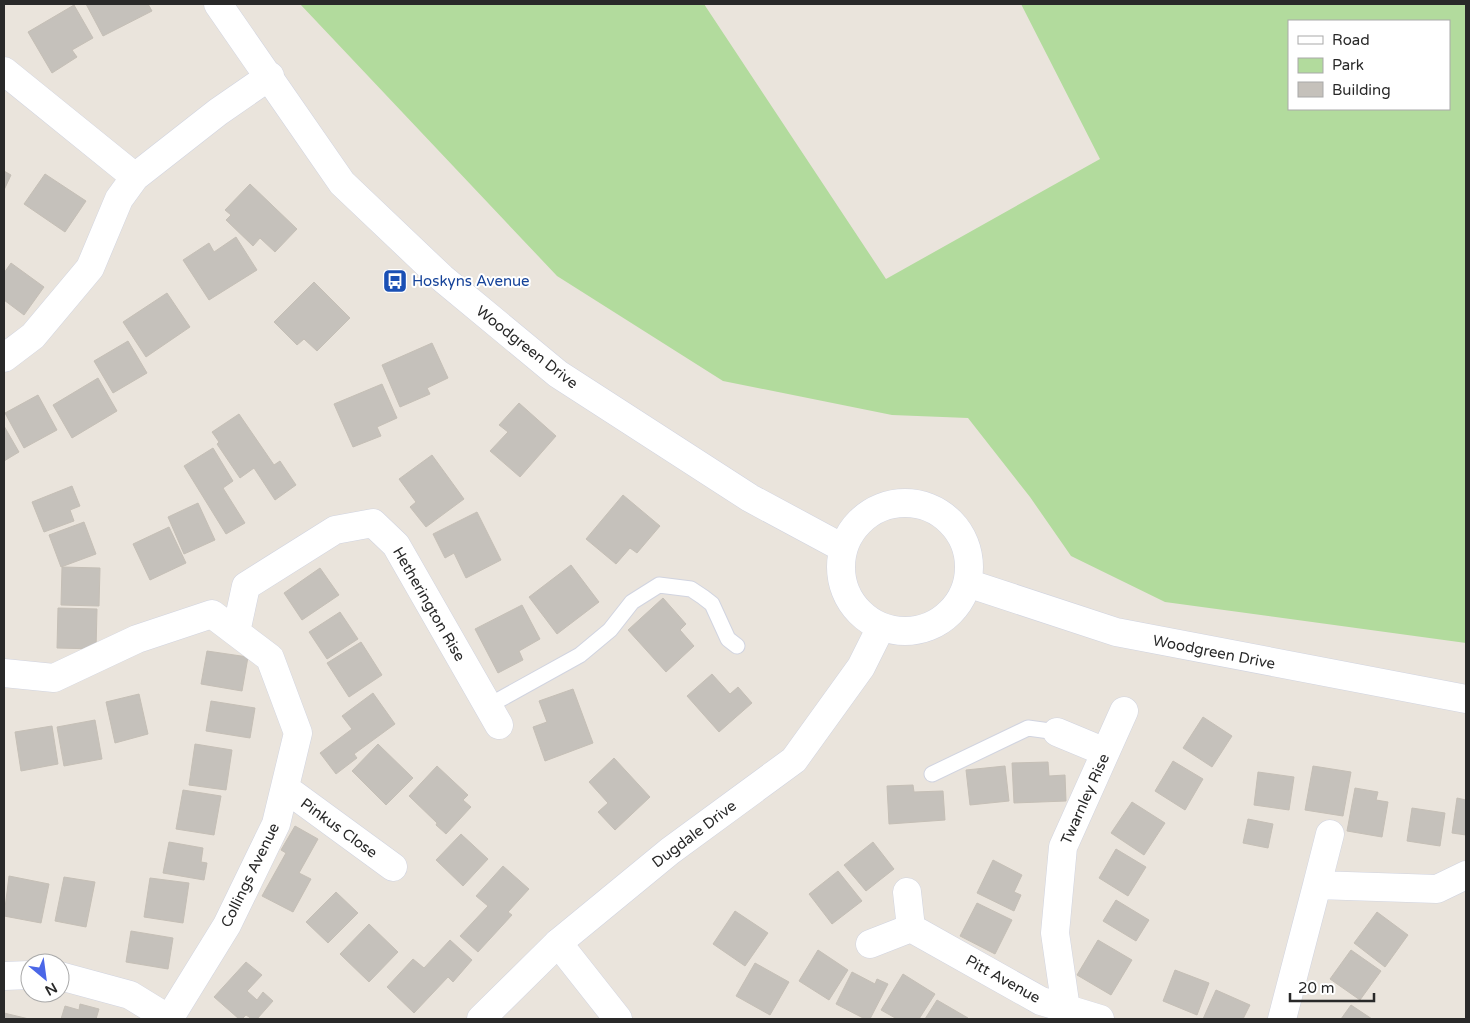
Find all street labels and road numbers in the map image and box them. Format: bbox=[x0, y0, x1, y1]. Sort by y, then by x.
street label: Woodgreen Drive bbox=[473, 302, 581, 392]
street label: Hetherington Rise bbox=[389, 544, 469, 664]
street label: Woodgreen Drive bbox=[1151, 631, 1277, 673]
street label: Twarnley Rise bbox=[1057, 751, 1113, 847]
street label: Pinkus Close bbox=[297, 794, 381, 862]
street label: Dugdale Drive bbox=[648, 797, 740, 871]
street label: Collings Avenue bbox=[217, 820, 283, 930]
street label: Pitt Avenue bbox=[962, 951, 1044, 1007]

